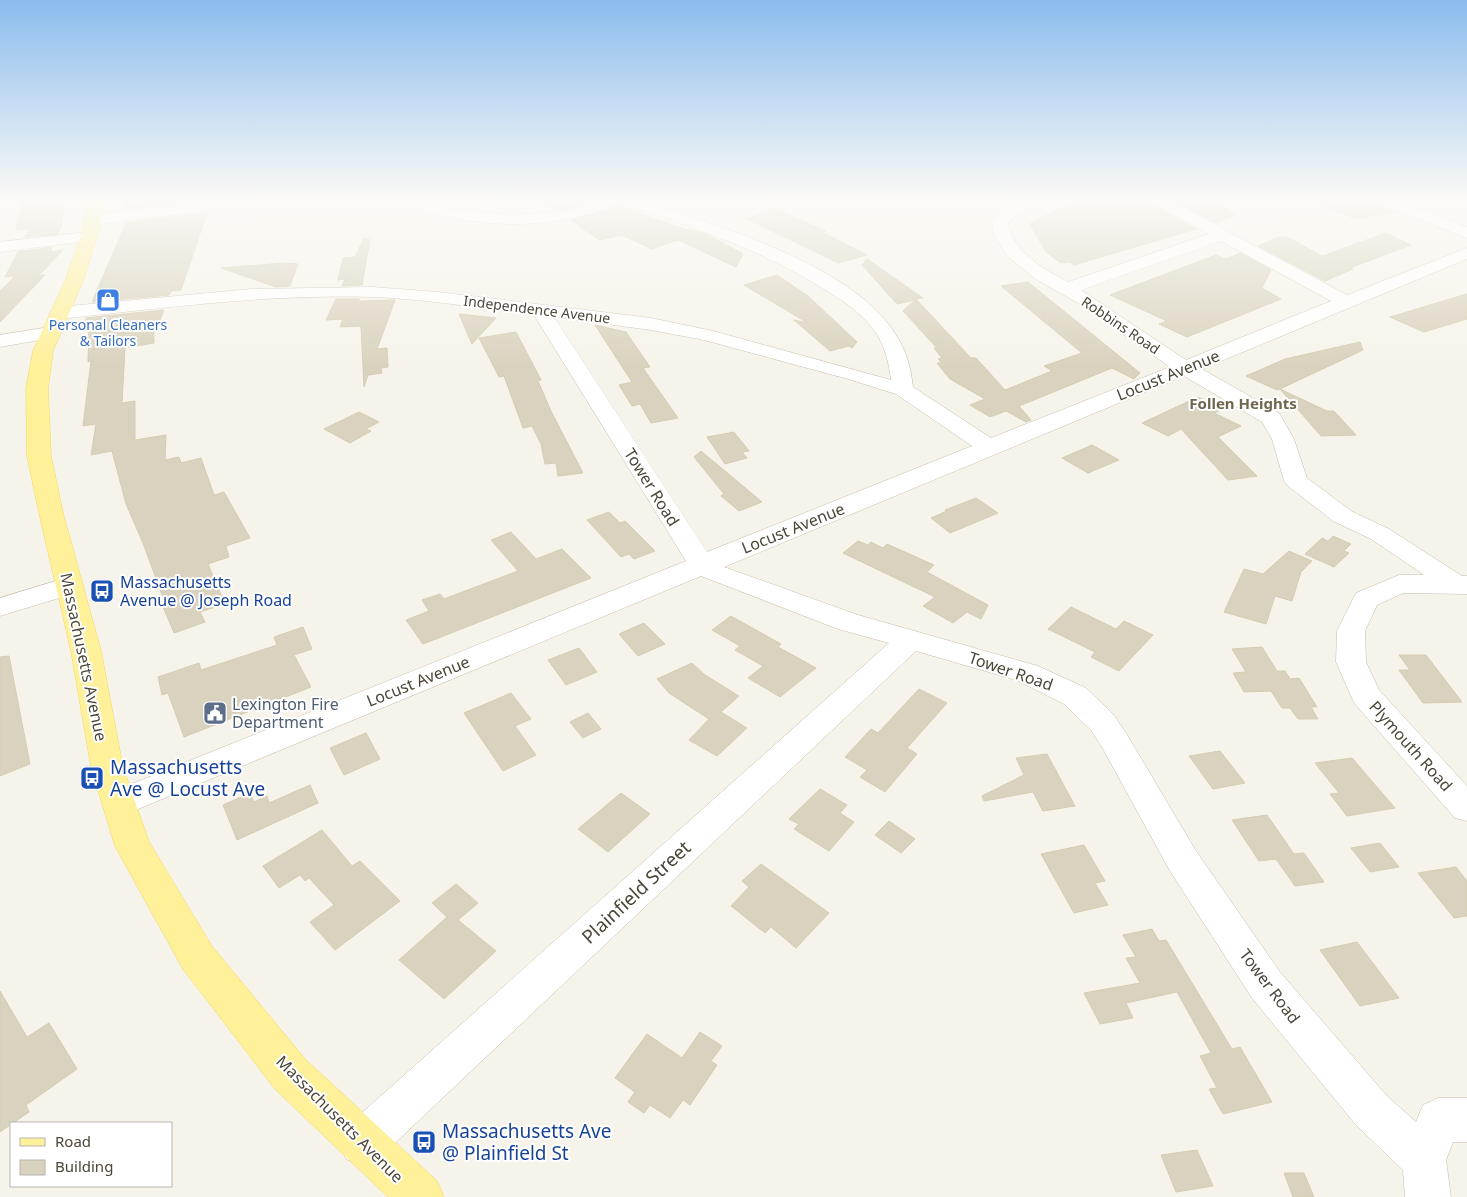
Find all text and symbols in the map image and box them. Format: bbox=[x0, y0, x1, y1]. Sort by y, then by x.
shop icon: Personal Cleaners & Tailors bbox=[95, 287, 121, 313]
street label: Independence Avenue bbox=[463, 291, 612, 327]
street label: Robbins Road bbox=[1078, 292, 1164, 358]
place label: Personal Cleaners & Tailors bbox=[49, 315, 167, 350]
street label: Locust Avenue bbox=[1113, 344, 1223, 406]
district label: Follen Heights bbox=[1189, 393, 1297, 413]
street label: Tower Road bbox=[619, 444, 685, 530]
street label: Locust Avenue bbox=[738, 497, 848, 559]
street label: Massachusetts Avenue bbox=[55, 571, 113, 743]
place label: Massachusetts Avenue @ Joseph Road bbox=[120, 571, 292, 611]
bus stop icon: Massachusetts Avenue @ Joseph Road bbox=[89, 578, 115, 604]
street label: Tower Road bbox=[966, 646, 1056, 696]
street label: Locust Avenue bbox=[363, 650, 473, 712]
place label: Lexington Fire Department bbox=[232, 693, 339, 733]
street label: Plymouth Road bbox=[1364, 696, 1458, 796]
public building icon: Lexington Fire Department bbox=[202, 700, 228, 726]
place label: Massachusetts Ave @ Locust Ave bbox=[110, 754, 265, 802]
bus stop icon: Massachusetts Ave @ Locust Ave bbox=[79, 765, 105, 791]
street label: Plainfield Street bbox=[576, 835, 696, 949]
street label: Tower Road bbox=[1235, 944, 1305, 1028]
street label: Massachusetts Avenue bbox=[272, 1051, 408, 1187]
place label: Massachusetts Ave @ Plainfield St bbox=[442, 1118, 611, 1166]
legend bbox=[10, 1122, 172, 1187]
bus stop icon: Massachusetts Ave @ Plainfield St bbox=[411, 1129, 437, 1155]
text: Road bbox=[55, 1131, 91, 1151]
text: Building bbox=[55, 1156, 113, 1176]

